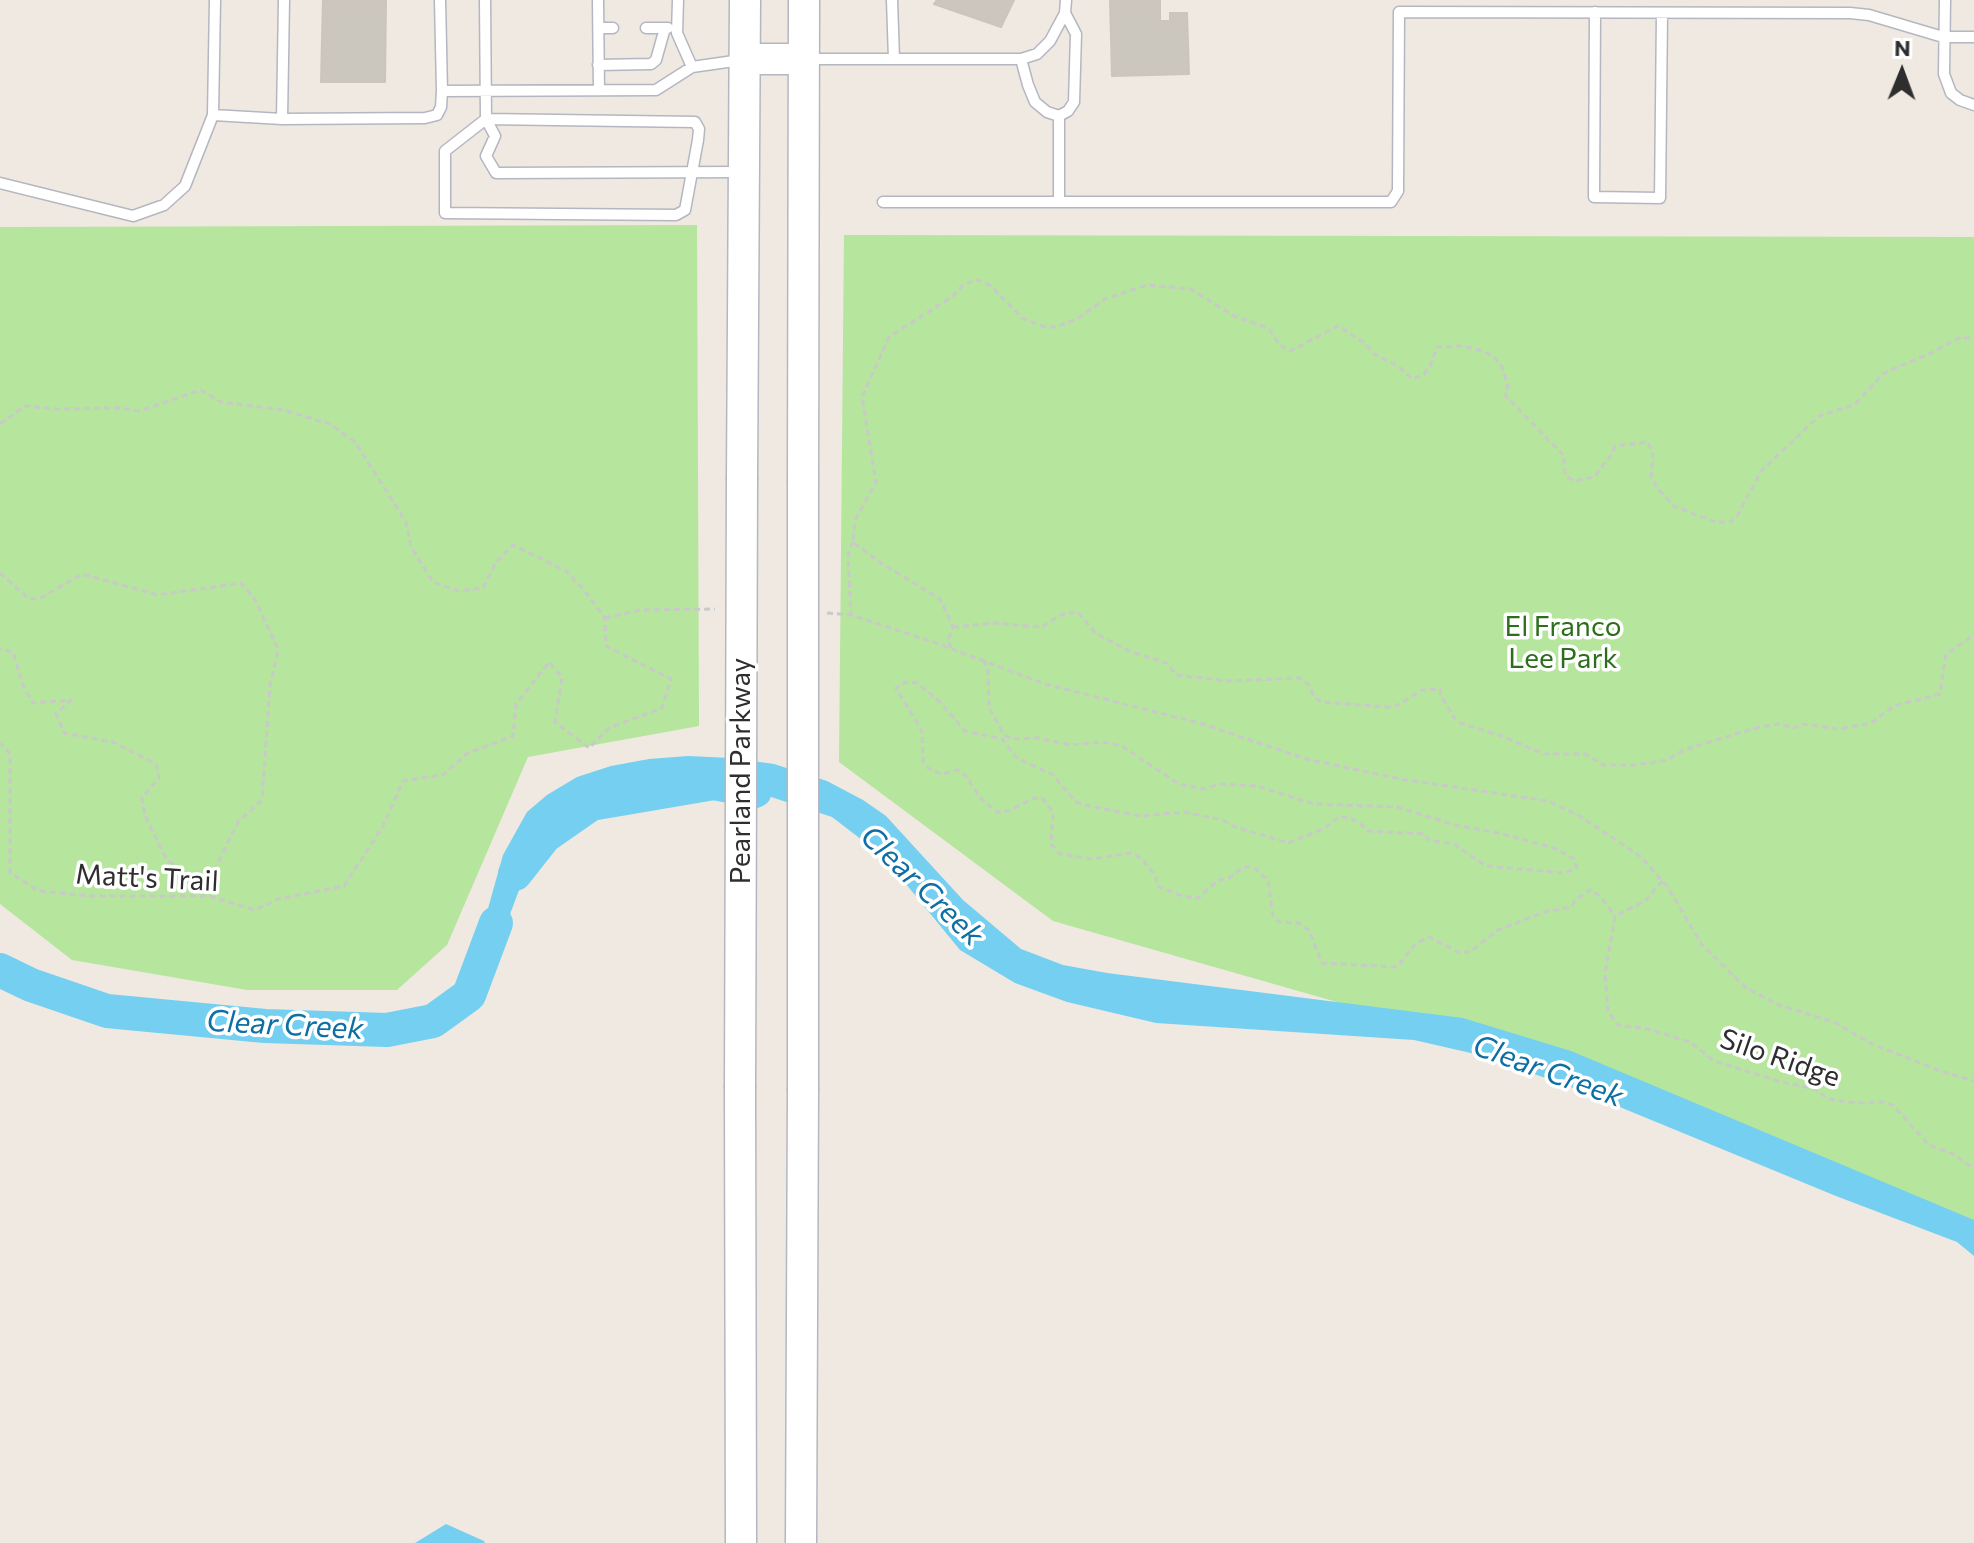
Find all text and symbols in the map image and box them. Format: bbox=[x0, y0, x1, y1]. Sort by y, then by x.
north arrow bbox=[1862, 32, 1942, 112]
text: N bbox=[1894, 34, 1911, 61]
park label: El Franco Lee Park bbox=[1505, 610, 1621, 676]
street label: Pearland Parkway bbox=[724, 658, 758, 884]
water label: Clear Creek bbox=[853, 818, 991, 954]
street label: Matt's Trail bbox=[75, 857, 219, 899]
water label: Clear Creek bbox=[205, 1003, 365, 1047]
street label: Silo Ridge bbox=[1716, 1022, 1844, 1094]
water label: Clear Creek bbox=[1468, 1027, 1628, 1115]

